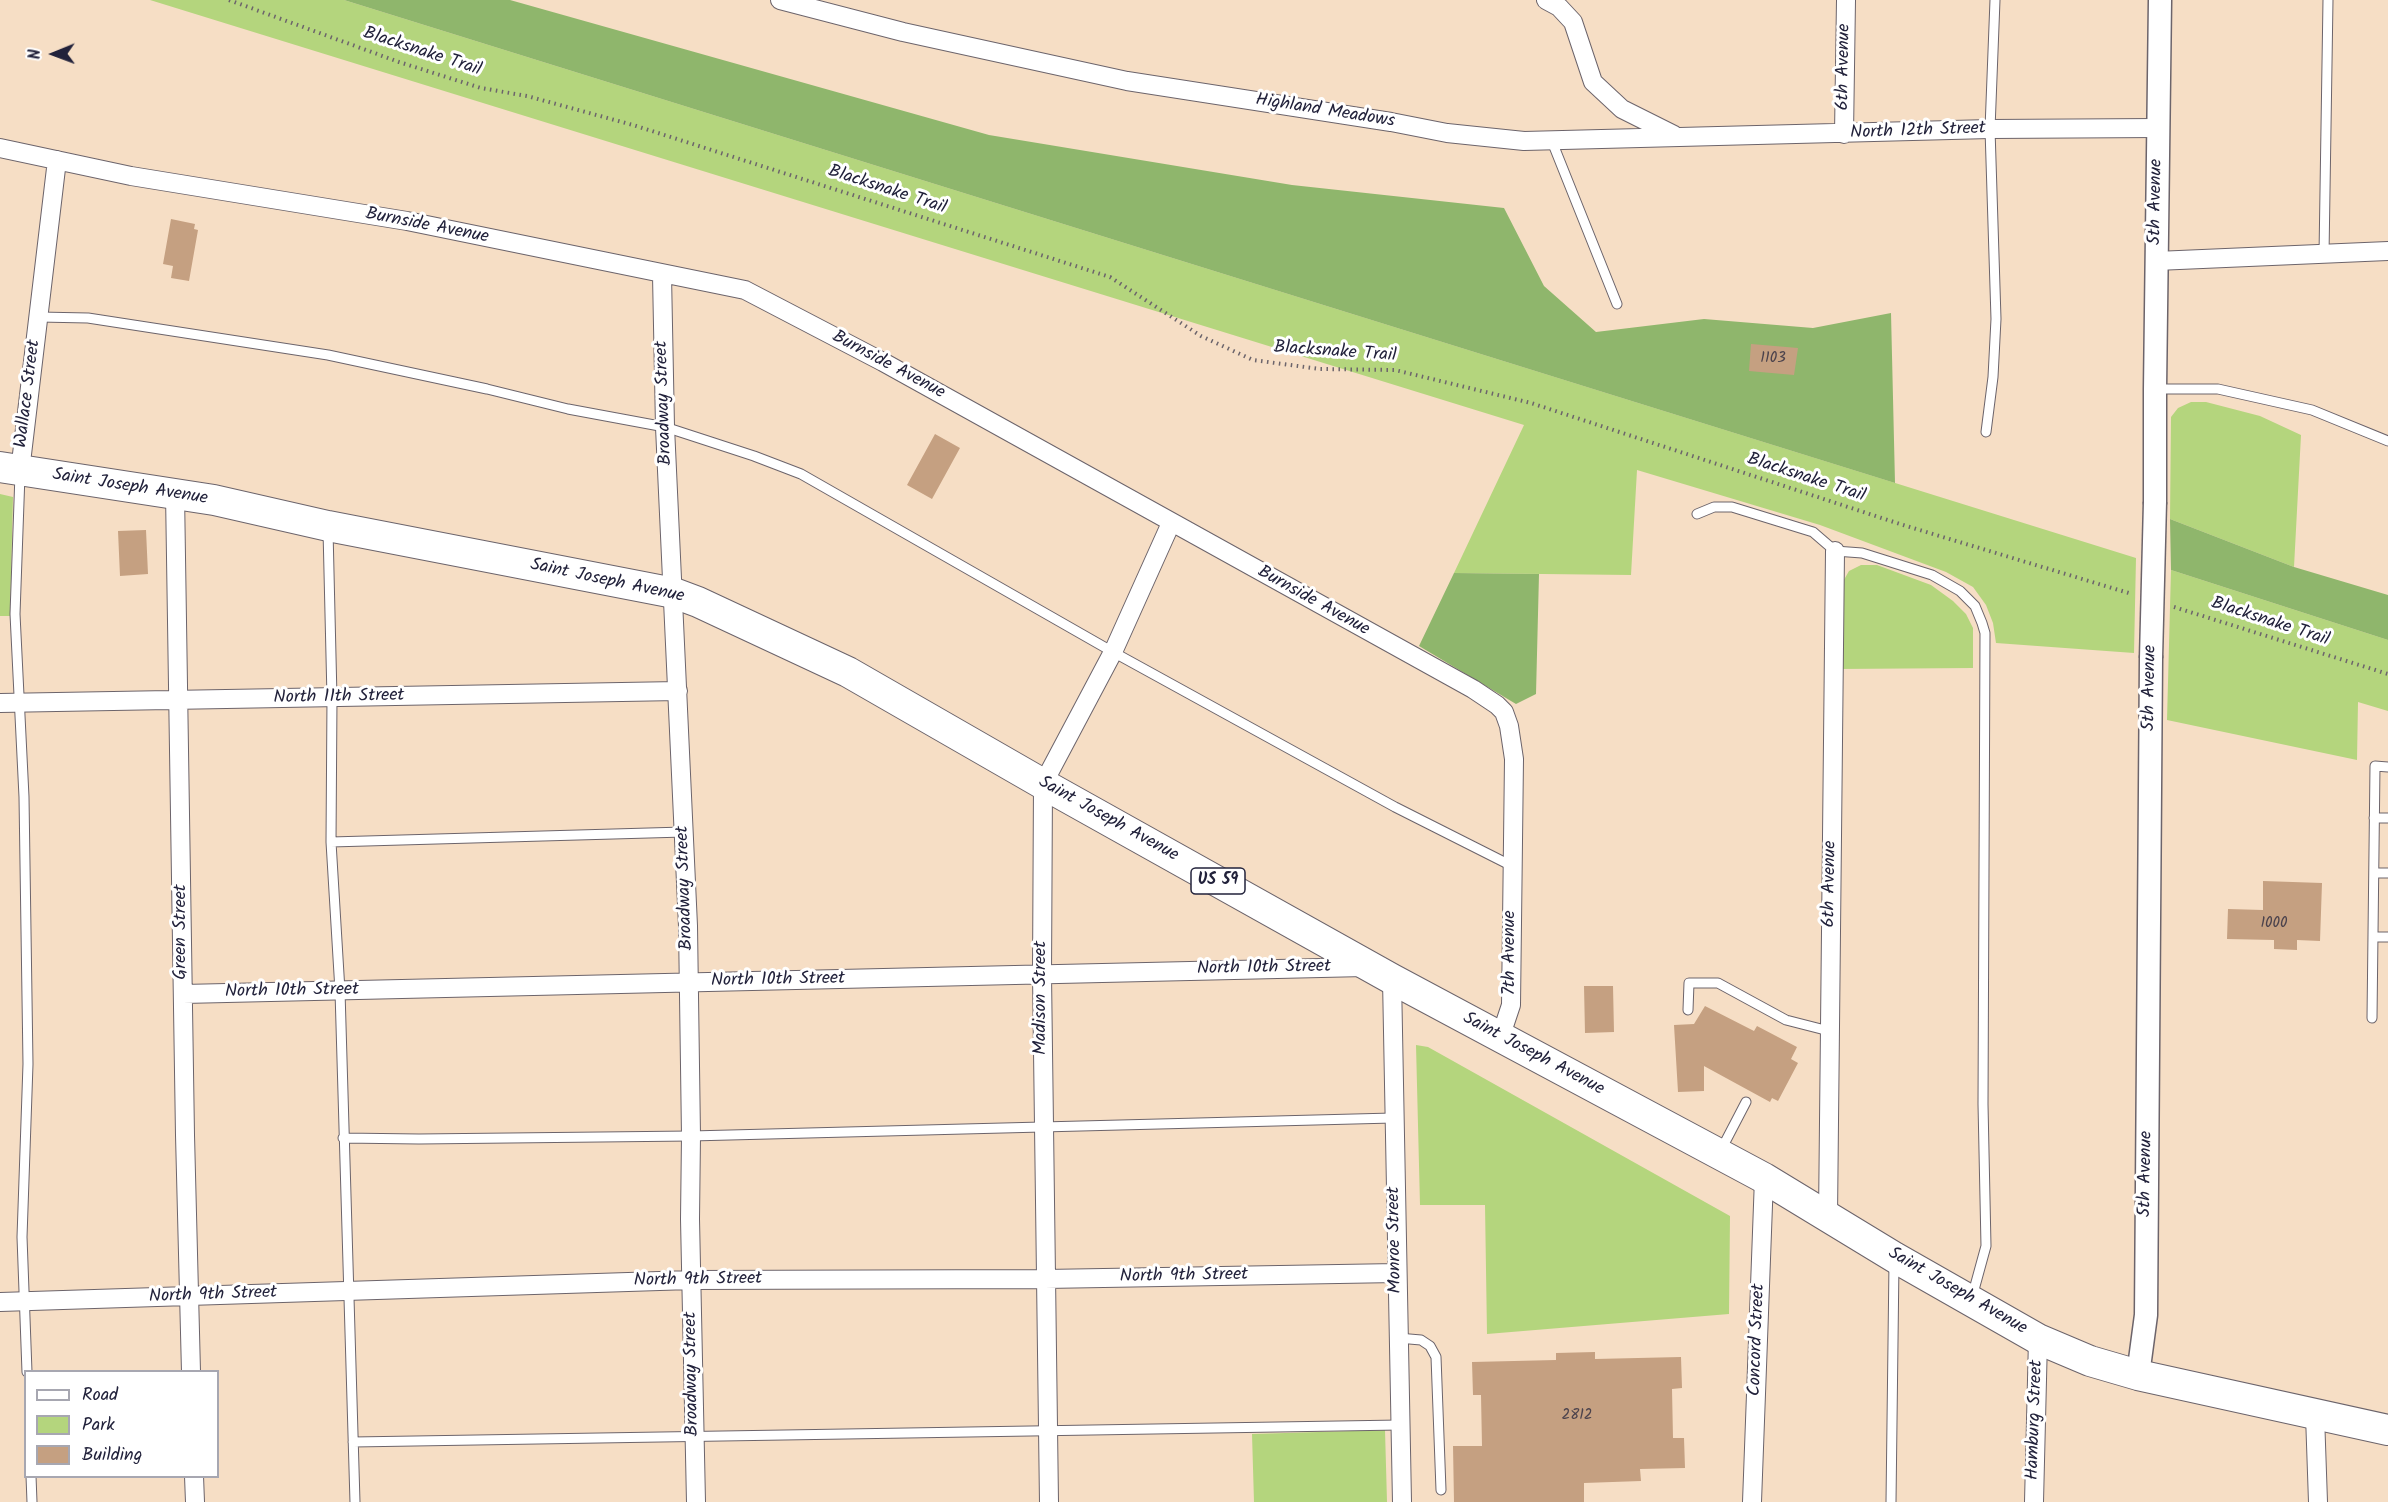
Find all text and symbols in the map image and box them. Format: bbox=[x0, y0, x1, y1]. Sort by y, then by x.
street label: 6th Avenue bbox=[1833, 23, 1857, 111]
north arrow bbox=[24, 24, 84, 84]
street label: Blacksnake Trail bbox=[360, 24, 484, 82]
text: N bbox=[23, 49, 48, 60]
street label: Highland Meadows bbox=[1254, 90, 1396, 134]
street label: North 12th Street bbox=[1850, 119, 1986, 145]
street label: 5th Avenue bbox=[2145, 159, 2169, 245]
street label: Blacksnake Trail bbox=[825, 162, 949, 220]
street label: Burnside Avenue bbox=[364, 204, 490, 250]
street label: Burnside Avenue bbox=[828, 327, 948, 405]
street label: Blacksnake Trail bbox=[1273, 338, 1397, 368]
street label: Wallace Street bbox=[12, 339, 46, 449]
street label: Broadway Street bbox=[652, 340, 678, 466]
house number: 1103 bbox=[1760, 350, 1786, 368]
street label: Blacksnake Trail bbox=[1744, 450, 1868, 508]
street label: Saint Joseph Avenue bbox=[51, 465, 209, 511]
street label: Saint Joseph Avenue bbox=[528, 555, 686, 609]
street label: Burnside Avenue bbox=[1253, 562, 1373, 642]
street label: Blacksnake Trail bbox=[2208, 594, 2332, 652]
street label: 5th Avenue bbox=[2139, 645, 2163, 731]
street label: North 11th Street bbox=[273, 686, 405, 710]
street label: Saint Joseph Avenue bbox=[1034, 773, 1182, 867]
street label: Broadway Street bbox=[673, 825, 699, 951]
street label: 6th Avenue bbox=[1819, 840, 1843, 928]
road number: US 59 bbox=[1191, 868, 1245, 894]
street label: Green Street bbox=[171, 884, 193, 980]
street label: 7th Avenue bbox=[1500, 910, 1522, 996]
house number: 1000 bbox=[2260, 915, 2288, 933]
street label: Madison Street bbox=[1031, 941, 1053, 1055]
street label: North 10th Street bbox=[1197, 957, 1331, 981]
street label: North 10th Street bbox=[711, 969, 845, 993]
street label: North 10th Street bbox=[225, 980, 359, 1004]
street label: Saint Joseph Avenue bbox=[1459, 1009, 1607, 1101]
street label: 5th Avenue bbox=[2135, 1131, 2159, 1217]
street label: Monroe Street bbox=[1384, 1186, 1408, 1294]
street label: Saint Joseph Avenue bbox=[1884, 1243, 2030, 1341]
street label: North 9th Street bbox=[1120, 1265, 1248, 1289]
street label: North 9th Street bbox=[634, 1269, 762, 1293]
street label: North 9th Street bbox=[148, 1283, 278, 1309]
street label: Concord Street bbox=[1745, 1283, 1771, 1397]
street label: Broadway Street bbox=[681, 1311, 705, 1437]
street label: Hamburg Street bbox=[2023, 1360, 2049, 1480]
legend bbox=[24, 1370, 219, 1478]
text: Road bbox=[82, 1381, 118, 1410]
house number: 2812 bbox=[1561, 1407, 1593, 1425]
text: Park bbox=[82, 1411, 115, 1440]
text: Building bbox=[82, 1441, 142, 1470]

